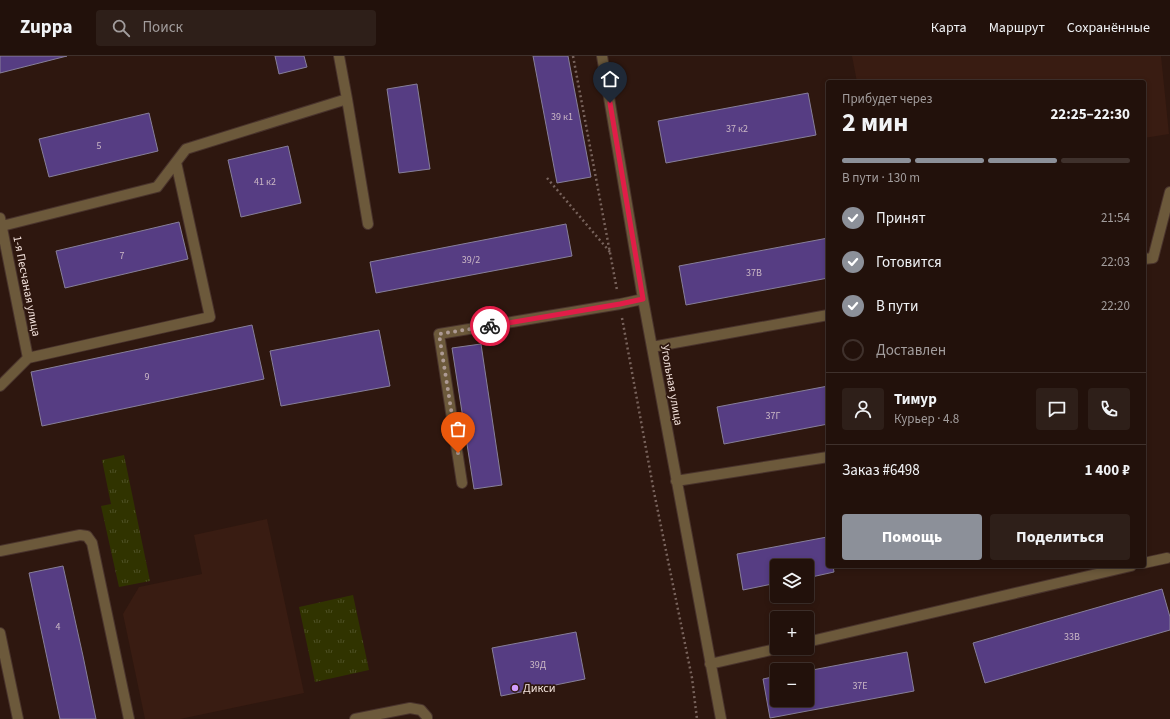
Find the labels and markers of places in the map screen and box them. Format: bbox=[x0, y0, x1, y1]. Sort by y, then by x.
pin bbox=[593, 62, 627, 103]
pin bbox=[441, 412, 475, 453]
place label: Дикси bbox=[523, 680, 556, 697]
marker: Дикси bbox=[510, 683, 520, 693]

